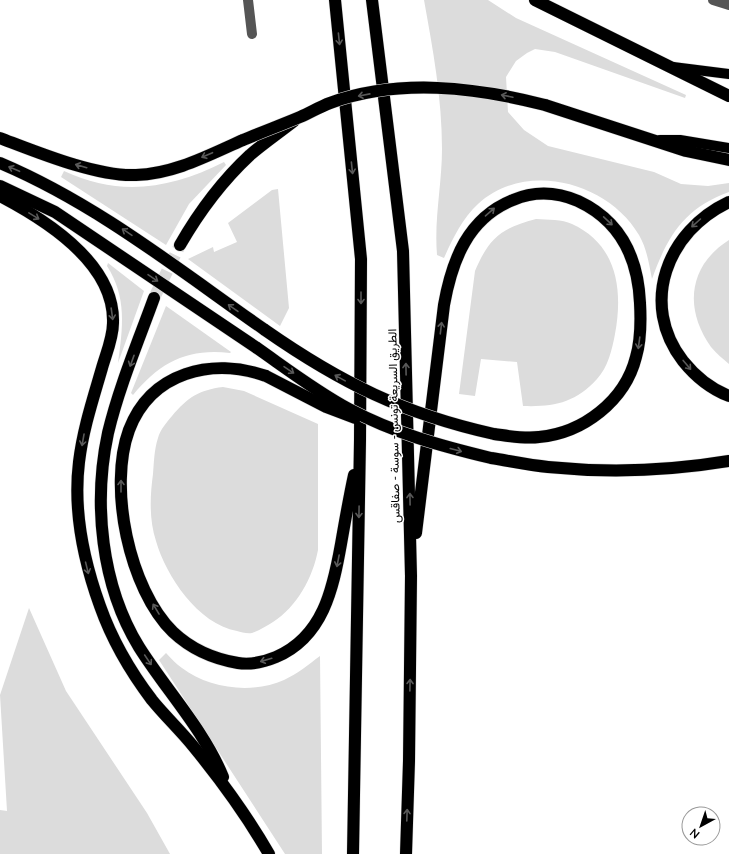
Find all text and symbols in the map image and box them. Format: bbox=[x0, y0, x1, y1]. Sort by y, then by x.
one-way arrow bbox=[335, 32, 342, 45]
one-way arrow bbox=[358, 91, 371, 99]
one-way arrow bbox=[501, 91, 514, 99]
one-way arrow bbox=[202, 152, 214, 160]
one-way arrow bbox=[75, 161, 88, 169]
one-way arrow bbox=[348, 161, 356, 174]
one-way arrow bbox=[8, 164, 20, 172]
one-way arrow bbox=[485, 208, 496, 217]
one-way arrow bbox=[28, 212, 39, 220]
one-way arrow bbox=[603, 217, 614, 226]
one-way arrow bbox=[691, 219, 702, 228]
one-way arrow bbox=[121, 228, 132, 237]
one-way arrow bbox=[148, 274, 159, 282]
one-way arrow bbox=[357, 291, 365, 304]
one-way arrow bbox=[227, 304, 238, 312]
one-way arrow bbox=[108, 307, 116, 320]
one-way arrow bbox=[437, 322, 445, 335]
street label: الطريق السريعة تونس - سوسة - صفاقس bbox=[384, 329, 404, 523]
one-way arrow bbox=[635, 336, 643, 349]
one-way arrow bbox=[127, 355, 135, 367]
one-way arrow bbox=[682, 360, 691, 370]
one-way arrow bbox=[402, 363, 410, 376]
one-way arrow bbox=[283, 366, 294, 374]
one-way arrow bbox=[334, 374, 346, 381]
one-way arrow bbox=[79, 433, 87, 446]
one-way arrow bbox=[449, 446, 462, 454]
one-way arrow bbox=[117, 480, 125, 493]
one-way arrow bbox=[406, 493, 413, 506]
one-way arrow bbox=[355, 505, 363, 518]
one-way arrow bbox=[333, 554, 341, 567]
one-way arrow bbox=[84, 561, 92, 574]
one-way arrow bbox=[152, 604, 160, 615]
one-way arrow bbox=[144, 654, 152, 665]
one-way arrow bbox=[260, 657, 273, 664]
one-way arrow bbox=[406, 679, 414, 692]
north arrow bbox=[681, 806, 721, 846]
one-way arrow bbox=[403, 809, 411, 822]
text: N bbox=[687, 826, 702, 842]

